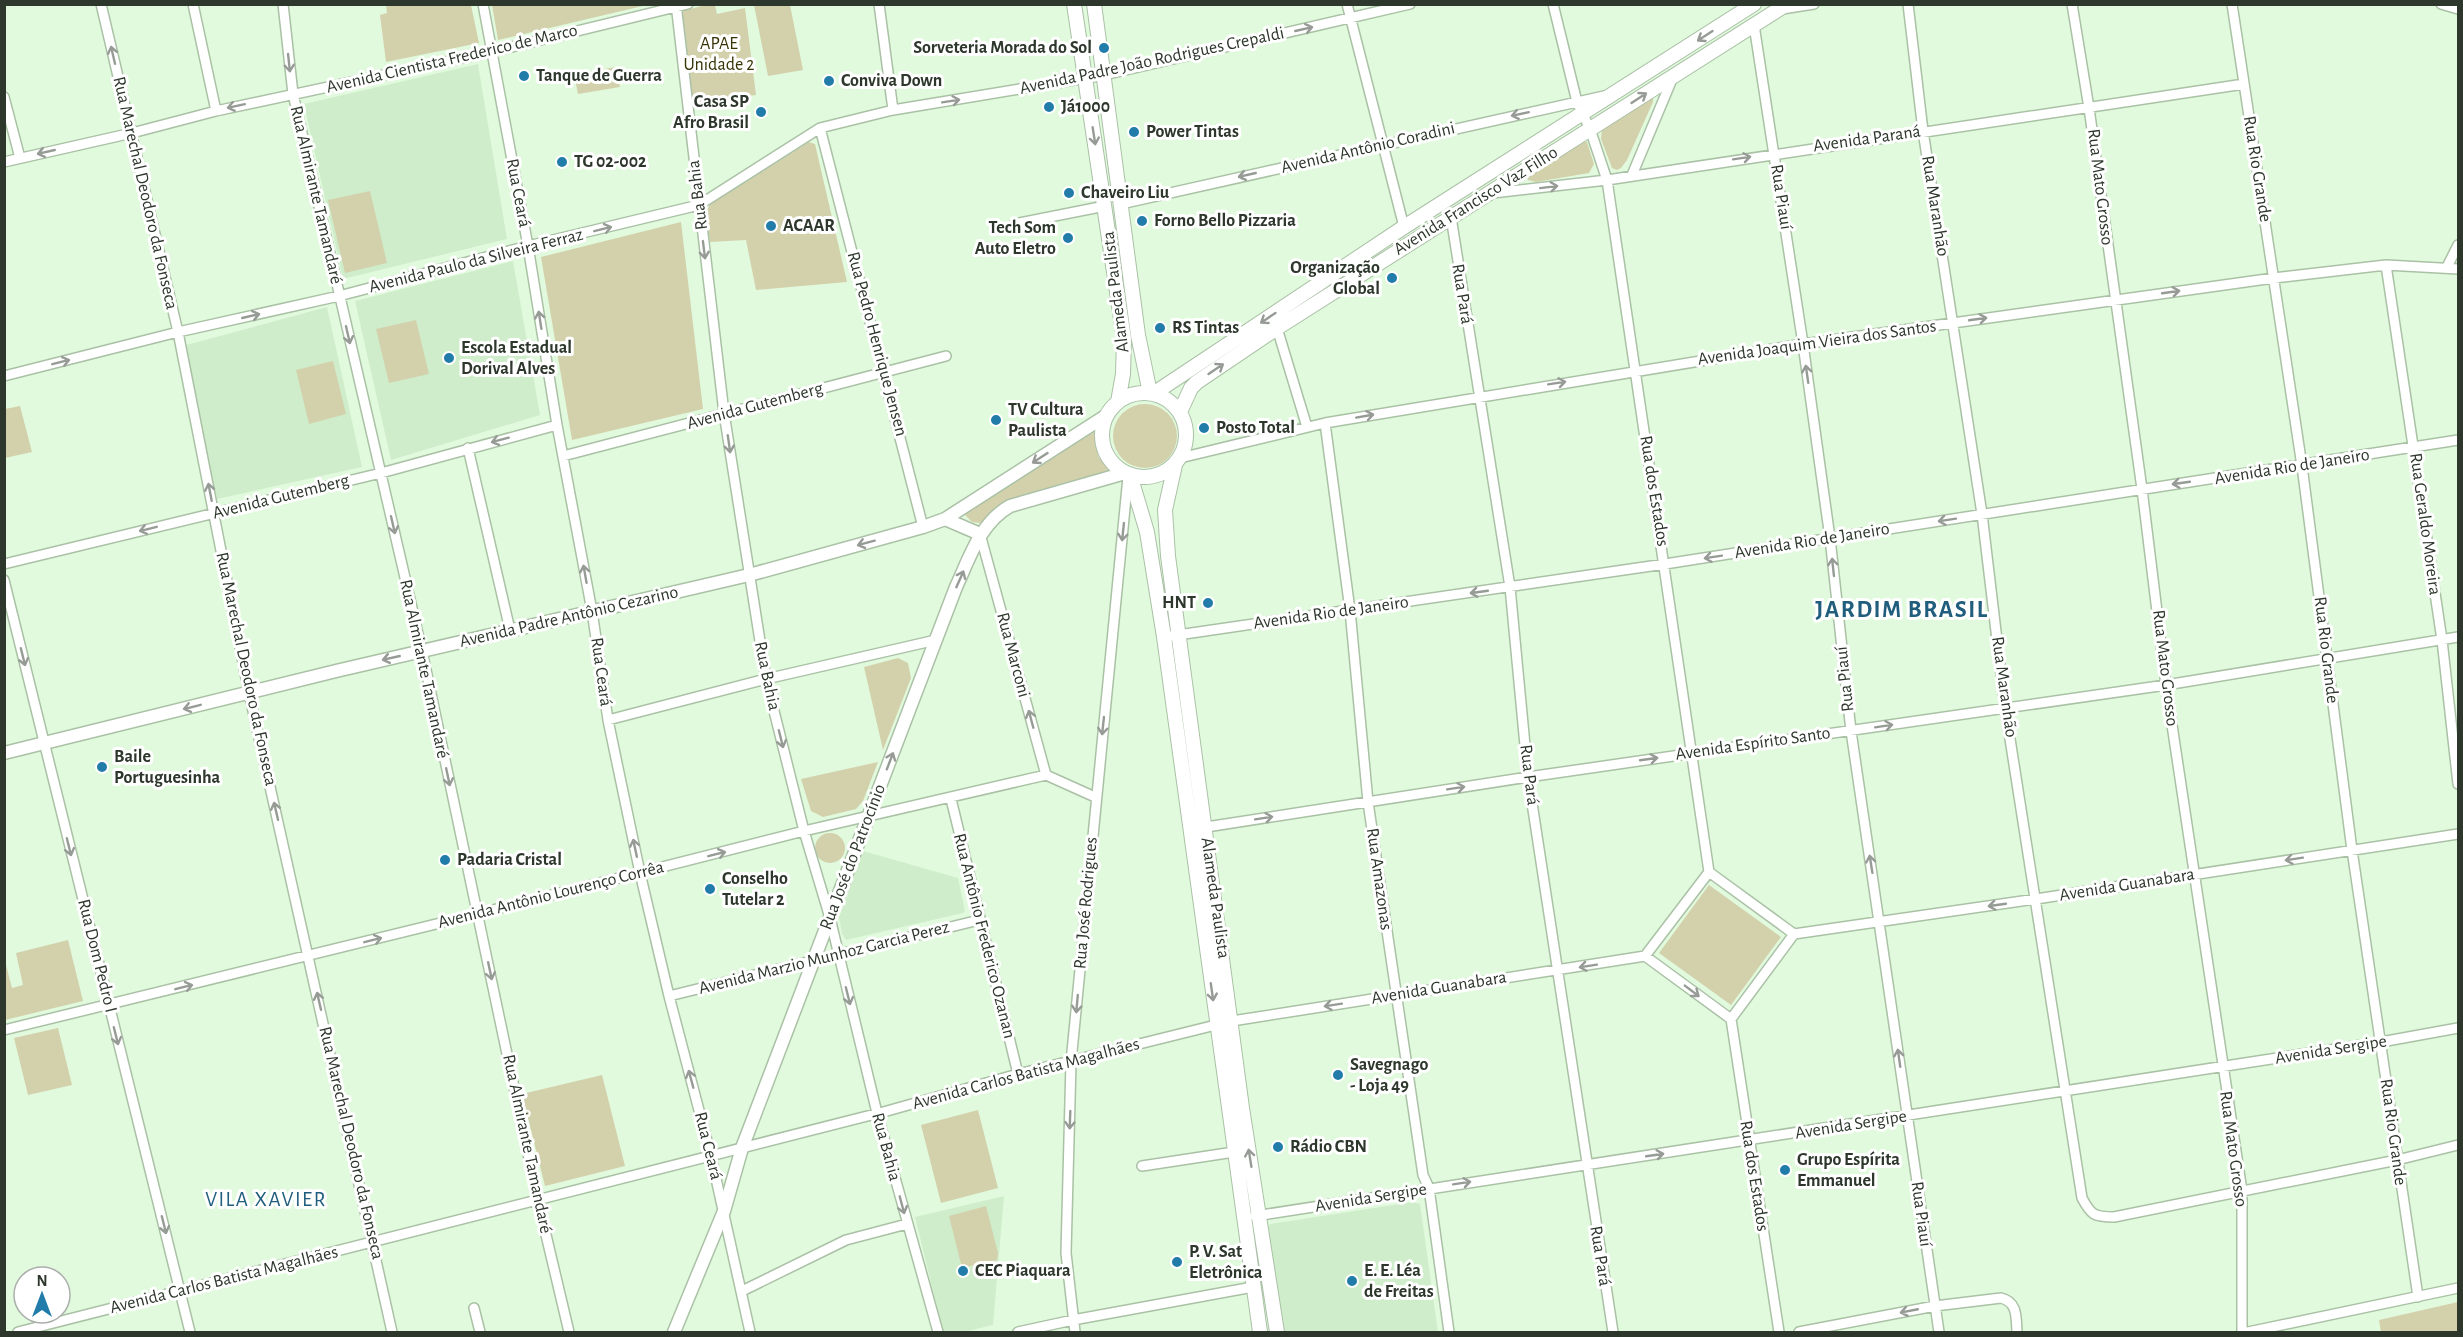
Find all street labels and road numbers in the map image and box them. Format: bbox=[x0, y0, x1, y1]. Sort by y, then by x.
street label: Avenida Cientista Frederico de Marco bbox=[325, 21, 579, 97]
street label: Avenida Padre João Rodrigues Crepaldi bbox=[1018, 24, 1286, 98]
street label: Rua Marechal Deodoro da Fonseca bbox=[109, 75, 181, 311]
street label: Rua Almirante Tamandaré bbox=[287, 104, 345, 286]
street label: Rua Rio Grande bbox=[2240, 115, 2274, 223]
street label: Avenida Antônio Coradini bbox=[1279, 119, 1457, 177]
street label: Avenida Paraná bbox=[1812, 123, 1922, 155]
street label: Rua Mato Grosso bbox=[2084, 128, 2116, 246]
street label: Avenida Francisco Vaz Filho bbox=[1391, 143, 1561, 259]
street label: Rua Maranhão bbox=[1918, 154, 1952, 258]
street label: Rua Ceará bbox=[503, 157, 533, 229]
street label: Rua Bahia bbox=[685, 159, 711, 231]
street label: Rua Piauí bbox=[1767, 163, 1795, 231]
street label: Avenida Paulo da Silveira Ferraz bbox=[367, 226, 585, 296]
street label: Alameda Paulista bbox=[1100, 230, 1132, 354]
street label: Rua Pedro Henrique Jensen bbox=[844, 250, 910, 438]
street label: Rua Pará bbox=[1448, 262, 1476, 326]
street label: Avenida Joaquim Vieira dos Santos bbox=[1696, 317, 1938, 369]
street label: Avenida Gutemberg bbox=[685, 379, 825, 433]
street label: Rua dos Estados bbox=[1636, 434, 1672, 548]
street label: Avenida Rio de Janeiro bbox=[2213, 446, 2371, 488]
street label: Rua Geraldo Moreira bbox=[2406, 452, 2444, 596]
street label: Avenida Gutemberg bbox=[211, 471, 351, 523]
street label: Avenida Rio de Janeiro bbox=[1733, 520, 1891, 562]
street label: Rua Marechal Deodoro da Fonseca bbox=[212, 550, 280, 788]
street label: Rua Almirante Tamandaré bbox=[396, 578, 452, 760]
street label: Avenida Padre Antônio Cezarino bbox=[458, 583, 680, 651]
street label: Avenida Rio de Janeiro bbox=[1252, 593, 1410, 633]
street label: Rua Rio Grande bbox=[2311, 596, 2341, 704]
street label: Rua Mato Grosso bbox=[2149, 609, 2181, 727]
street label: Rua Marconi bbox=[993, 611, 1033, 699]
street label: Rua Maranhão bbox=[1988, 635, 2020, 739]
street label: Rua Ceará bbox=[587, 636, 615, 708]
street label: Rua Bahia bbox=[751, 640, 783, 712]
street label: Rua Piauí bbox=[1833, 645, 1857, 713]
street label: Avenida Espírito Santo bbox=[1674, 724, 1832, 764]
street label: Rua Pará bbox=[1516, 744, 1542, 806]
street label: Rua José do Patrocínio bbox=[817, 781, 889, 932]
street label: Rua Amazonas bbox=[1363, 827, 1395, 931]
street label: Rua Antônio Frederico Ozanan bbox=[950, 832, 1018, 1040]
street label: Rua José Rodrigues bbox=[1071, 836, 1101, 970]
street label: Alameda Paulista bbox=[1198, 836, 1232, 960]
street label: Avenida Antônio Lourenço Corrêa bbox=[436, 858, 666, 932]
street label: Avenida Guanabara bbox=[2058, 865, 2196, 905]
street label: Rua Dom Pedro I bbox=[74, 897, 120, 1015]
street label: Avenida Marzio Munhoz Garcia Perez bbox=[697, 918, 951, 998]
street label: Avenida Guanabara bbox=[1370, 968, 1508, 1008]
street label: Rua Marechal Deodoro da Fonseca bbox=[315, 1025, 387, 1261]
street label: Avenida Sergipe bbox=[2274, 1032, 2388, 1068]
street label: Avenida Carlos Batista Magalhães bbox=[911, 1035, 1141, 1113]
street label: Rua Almirante Tamandaré bbox=[499, 1053, 555, 1235]
street label: Rua Rio Grande bbox=[2377, 1078, 2409, 1186]
street label: Rua Mato Grosso bbox=[2216, 1090, 2250, 1208]
street label: Avenida Sergipe bbox=[1794, 1107, 1908, 1143]
street label: Rua Ceará bbox=[691, 1110, 725, 1182]
street label: Rua Bahia bbox=[868, 1111, 904, 1183]
street label: Rua dos Estados bbox=[1736, 1119, 1772, 1233]
street label: Avenida Sergipe bbox=[1314, 1180, 1428, 1216]
street label: Rua Piauí bbox=[1908, 1180, 1935, 1248]
street label: Rua Pará bbox=[1586, 1224, 1614, 1288]
street label: Avenida Carlos Batista Magalhães bbox=[108, 1243, 340, 1317]

